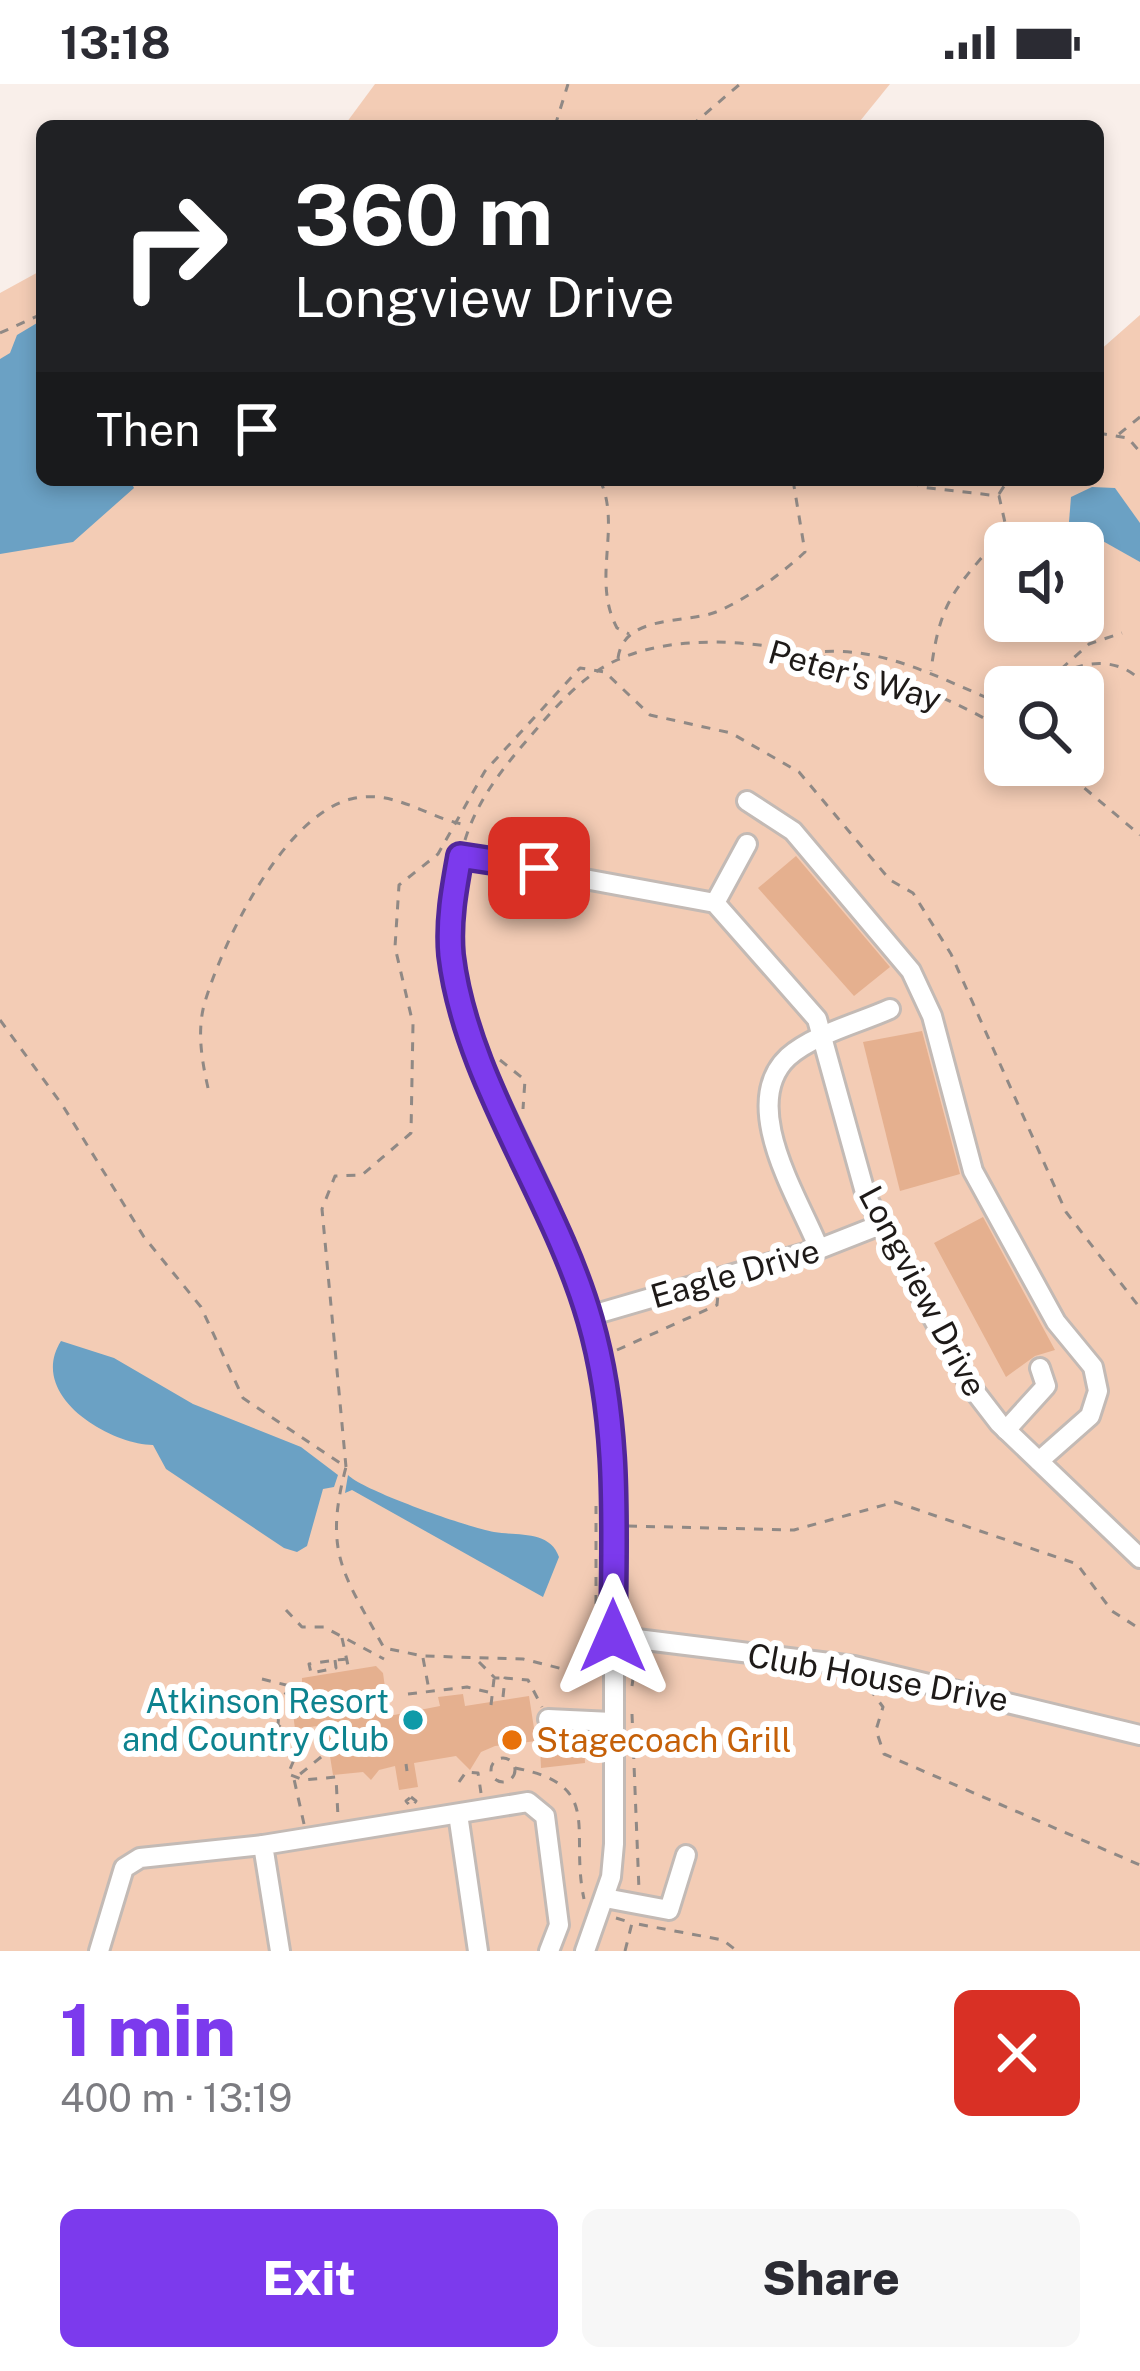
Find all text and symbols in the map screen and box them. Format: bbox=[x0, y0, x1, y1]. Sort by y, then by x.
text: 13:18 bbox=[60, 16, 171, 69]
text: 360 m bbox=[294, 165, 553, 264]
icon: right bbox=[96, 168, 252, 324]
text: Longview Drive bbox=[294, 266, 675, 329]
icon: arrive bbox=[224, 396, 290, 462]
text: Then bbox=[96, 403, 200, 456]
map controls bbox=[984, 522, 1104, 786]
button: sound bbox=[984, 522, 1104, 642]
street label: Peter's Way bbox=[764, 632, 946, 718]
button: search bbox=[984, 666, 1104, 786]
pin bbox=[488, 817, 590, 919]
icon: arrive bbox=[506, 835, 572, 901]
street label: Longview Drive bbox=[852, 1179, 994, 1403]
street label: Eagle Drive bbox=[646, 1231, 824, 1315]
position arrow bbox=[550, 1573, 676, 1699]
street label: Club House Drive bbox=[745, 1635, 1011, 1719]
place label: Atkinson Resort and Country Club bbox=[122, 1682, 389, 1758]
marker: Atkinson Resort and Country Club bbox=[400, 1707, 426, 1733]
place label: Stagecoach Grill bbox=[536, 1721, 791, 1759]
marker: Stagecoach Grill bbox=[499, 1727, 525, 1753]
text: 1 min bbox=[60, 1988, 236, 2072]
button: close bbox=[954, 1990, 1080, 2116]
text: 400 m · 13:19 bbox=[60, 2075, 292, 2121]
button: Exit bbox=[60, 2209, 558, 2347]
button: Share bbox=[582, 2209, 1080, 2347]

